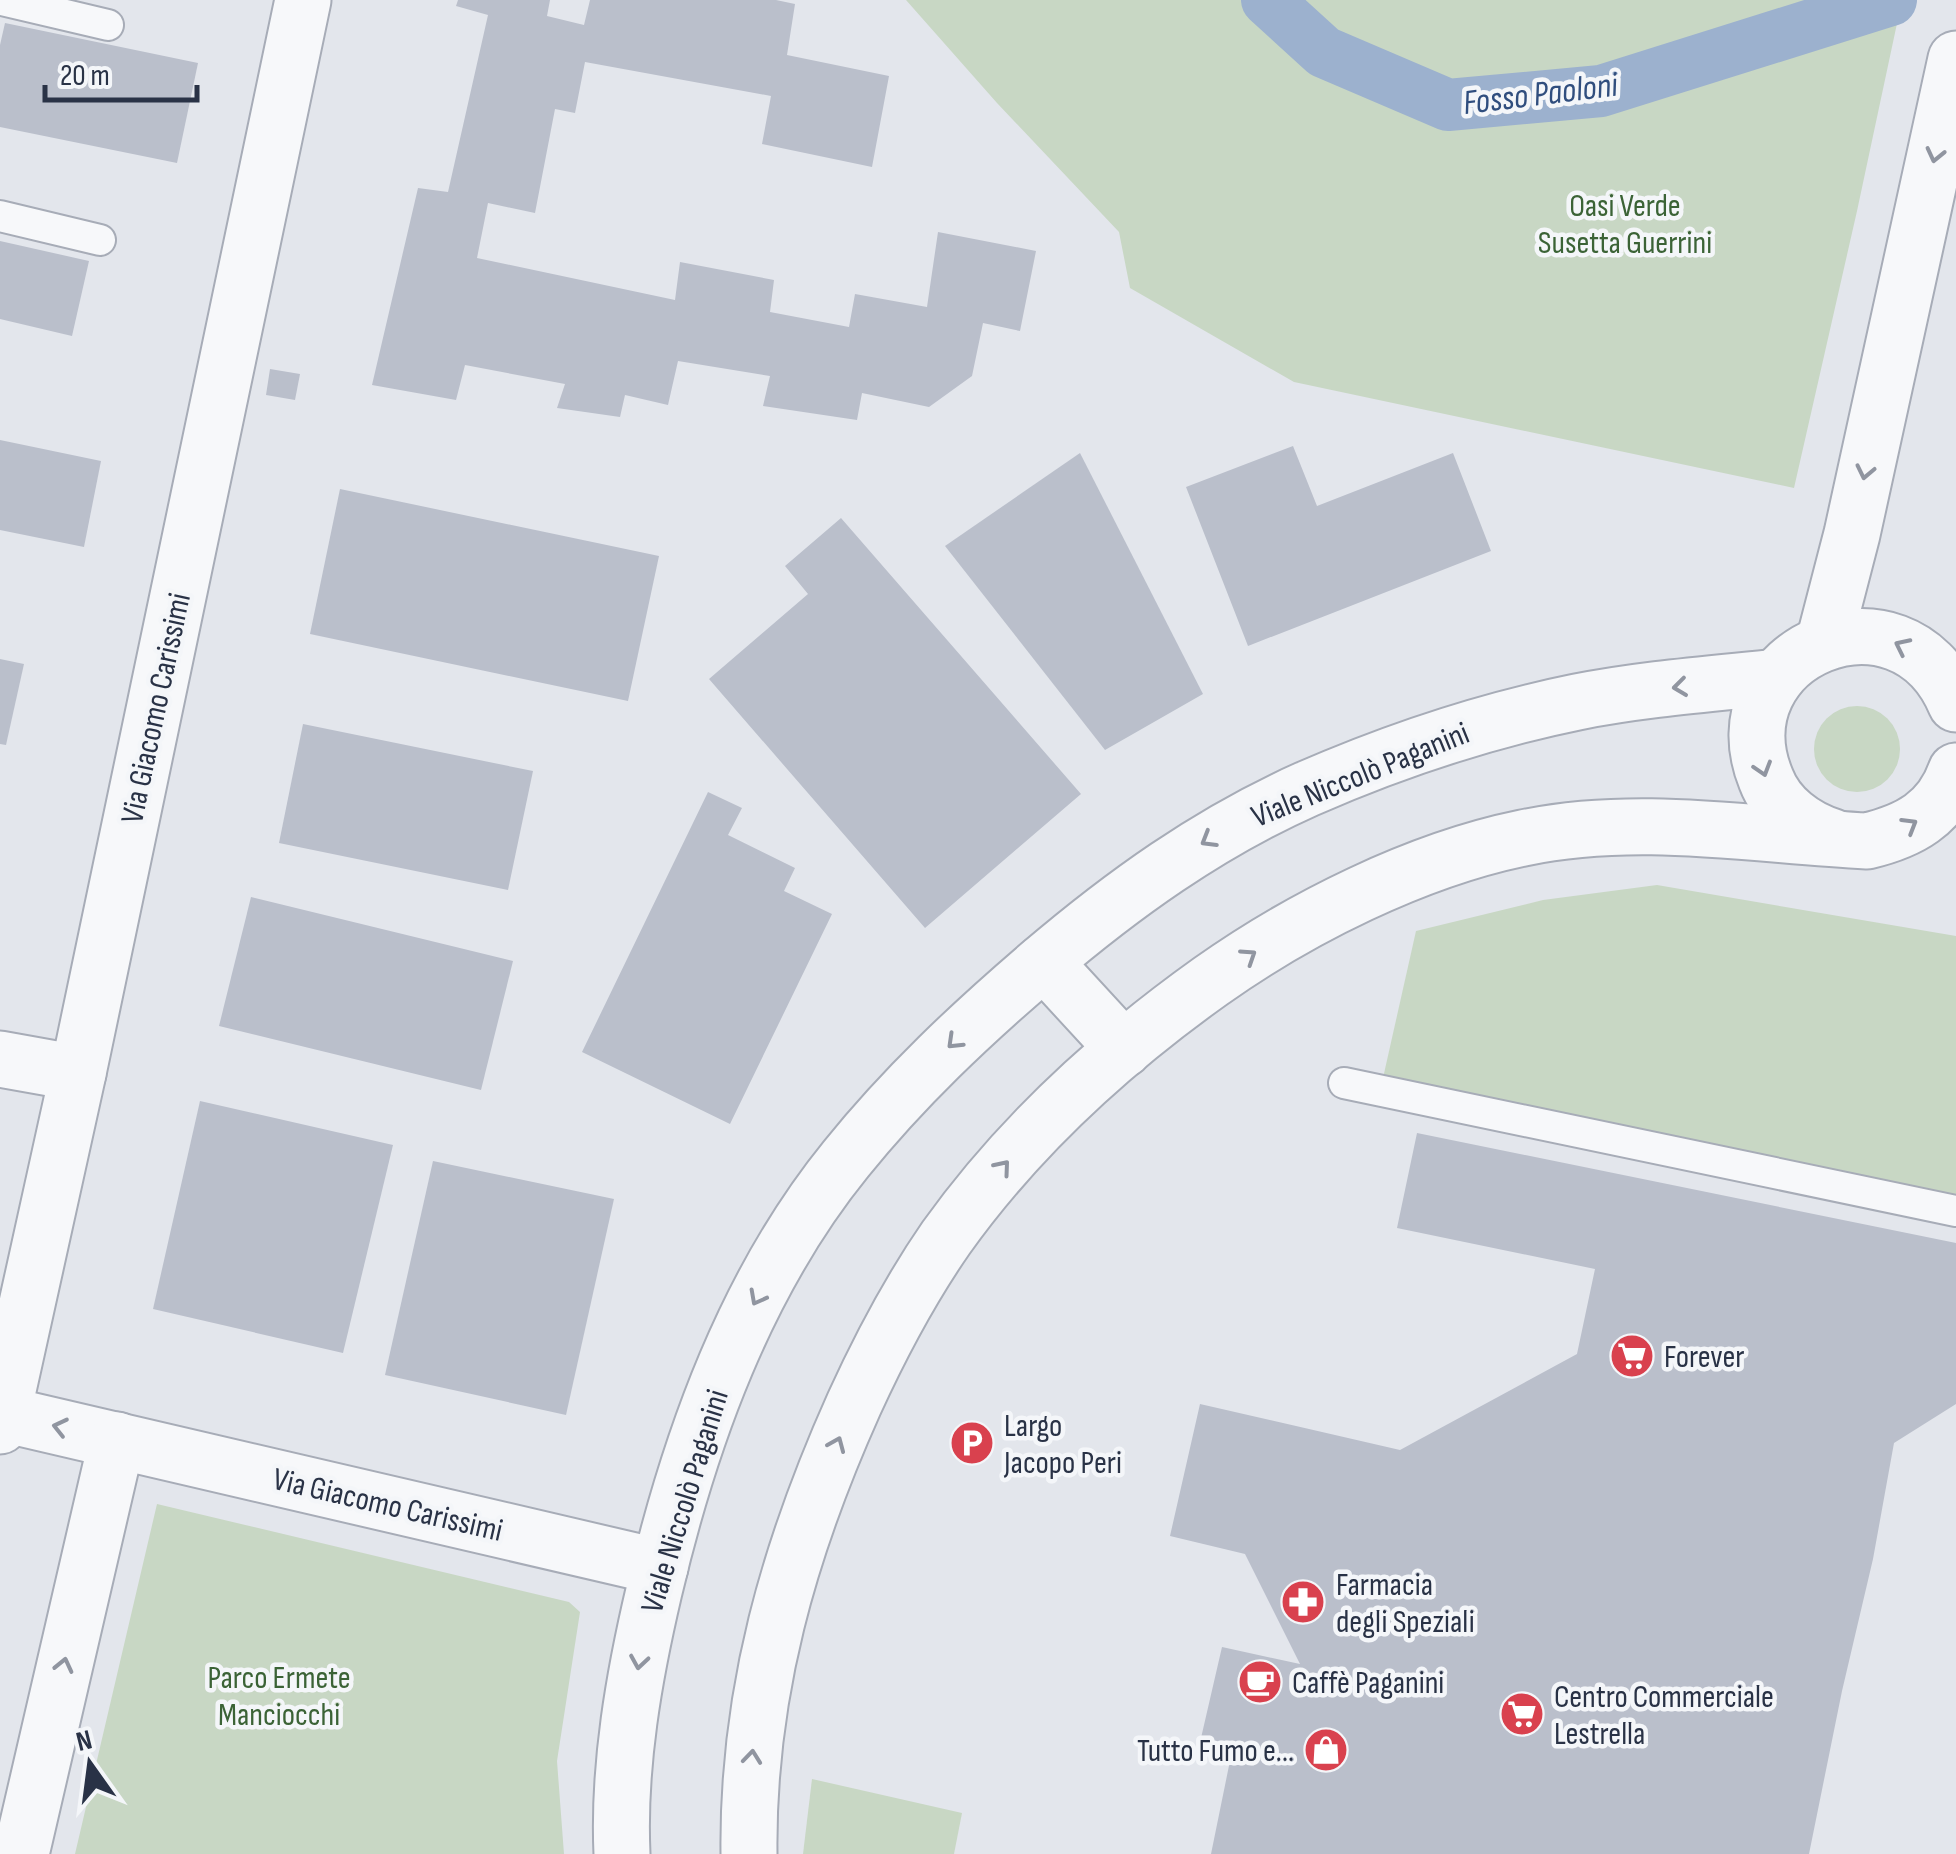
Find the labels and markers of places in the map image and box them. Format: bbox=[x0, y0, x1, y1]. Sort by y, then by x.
supermarket icon: Forever bbox=[1609, 1333, 1655, 1379]
place label: Forever bbox=[1664, 1338, 1744, 1377]
place label: Largo Jacopo Peri bbox=[1003, 1407, 1122, 1483]
parking icon: Largo Jacopo Peri bbox=[949, 1420, 995, 1466]
place label: Farmacia degli Speziali bbox=[1336, 1566, 1475, 1642]
pharmacy icon: Farmacia degli Speziali bbox=[1280, 1579, 1326, 1625]
cafe icon: Caffè Paganini bbox=[1237, 1659, 1283, 1705]
place label: Caffè Paganini bbox=[1292, 1664, 1444, 1703]
place label: Centro Commerciale Lestrella bbox=[1554, 1678, 1774, 1754]
supermarket icon: Centro Commerciale Lestrella bbox=[1499, 1691, 1545, 1737]
shop icon: Tutto Fumo e... bbox=[1303, 1727, 1349, 1773]
place label: Tutto Fumo e... bbox=[1137, 1732, 1294, 1771]

